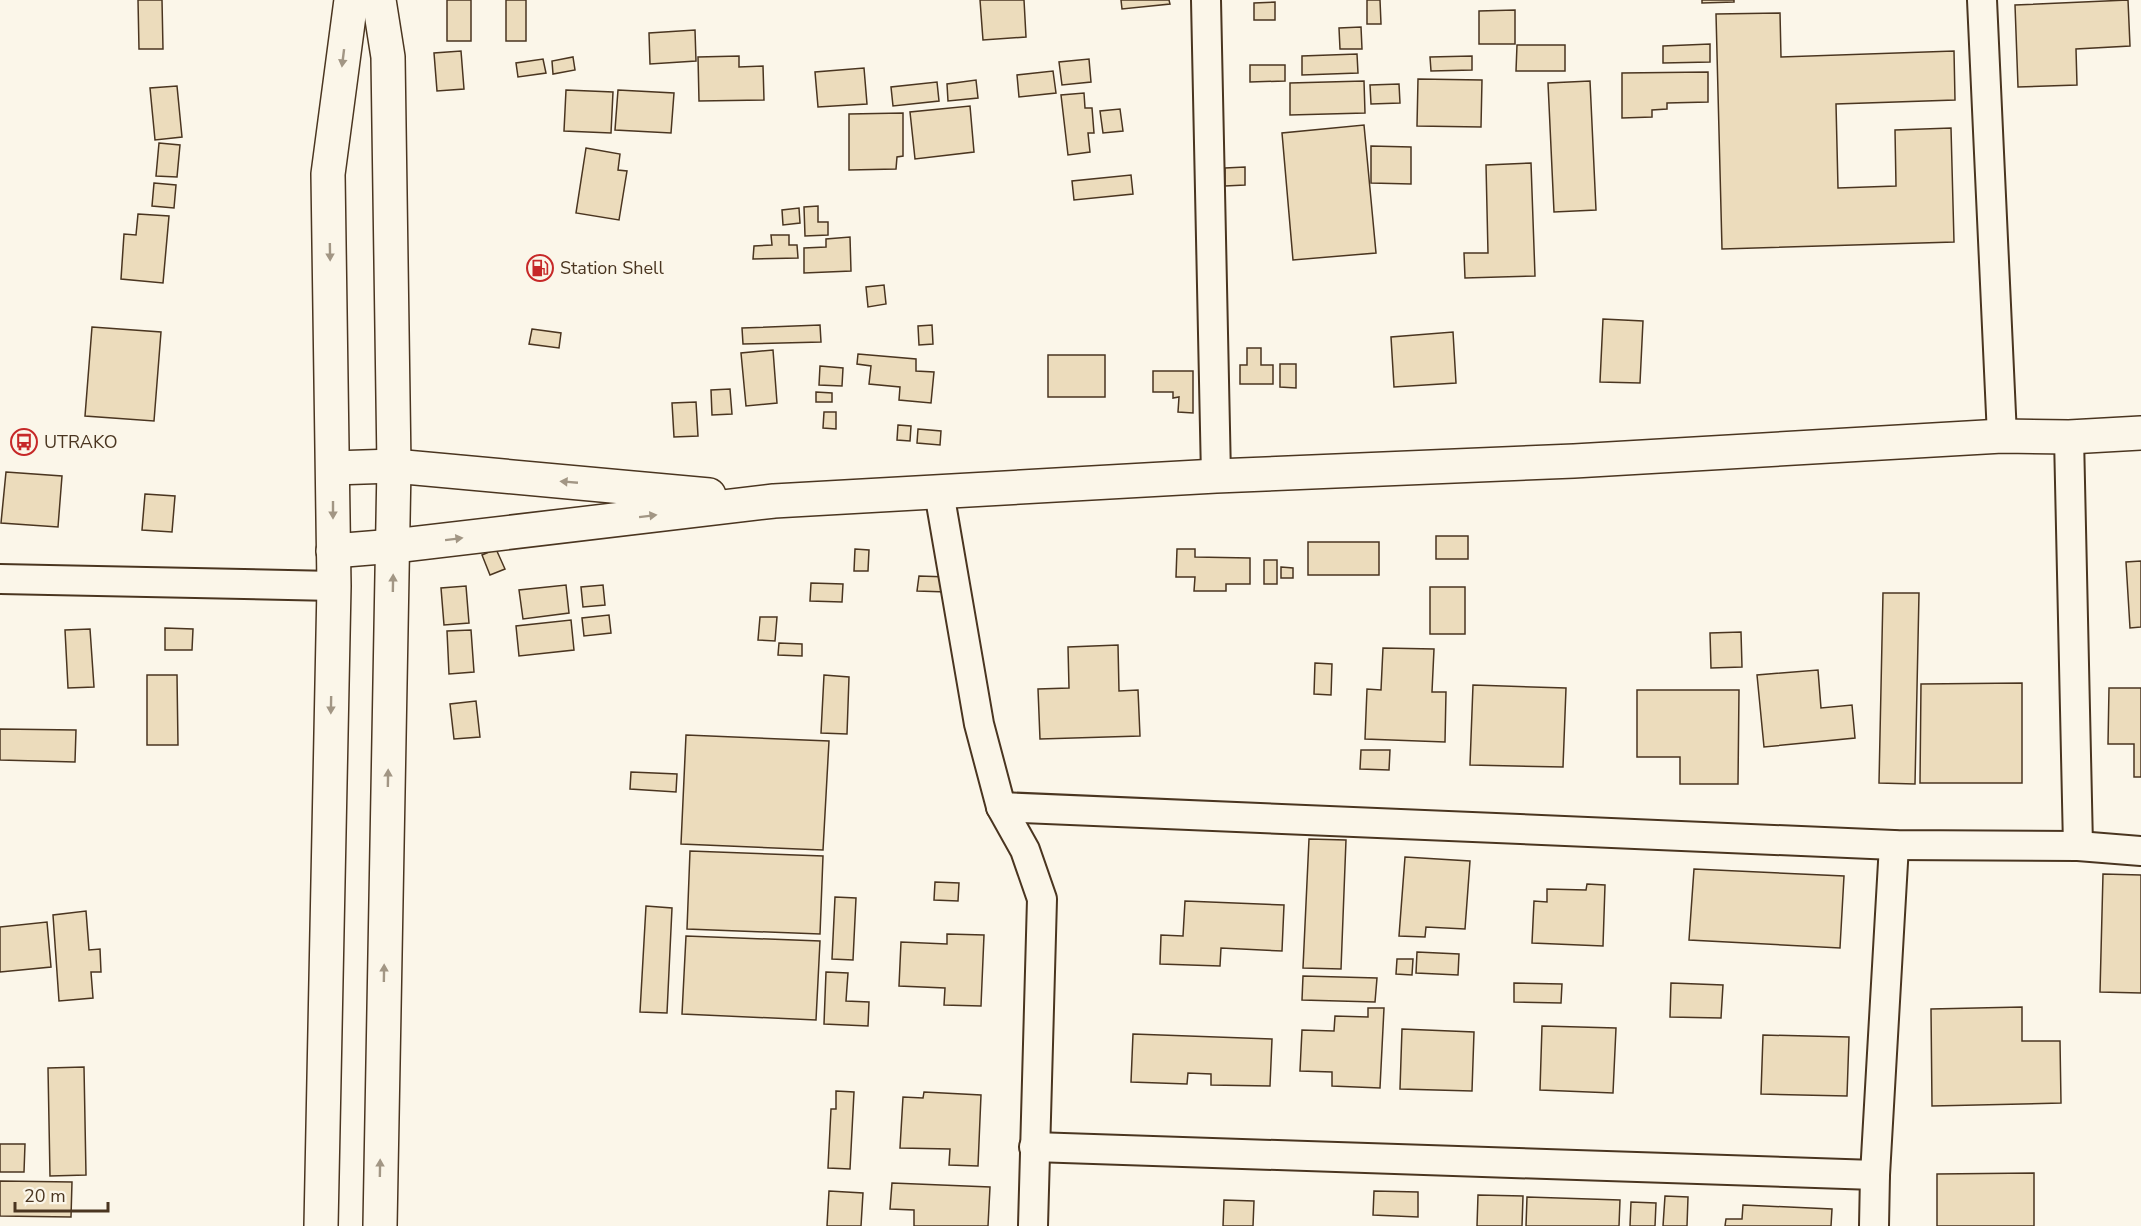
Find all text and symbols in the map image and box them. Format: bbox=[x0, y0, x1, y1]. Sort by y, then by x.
one-way arrow bbox=[339, 49, 348, 68]
one-way arrow bbox=[325, 243, 334, 262]
fuel station icon: Station Shell bbox=[525, 253, 555, 283]
place label: Station Shell bbox=[560, 256, 664, 280]
bus stop icon: UTRAKO bbox=[9, 427, 39, 457]
place label: UTRAKO bbox=[44, 430, 117, 454]
one-way arrow bbox=[559, 477, 578, 487]
one-way arrow bbox=[328, 501, 338, 520]
one-way arrow bbox=[639, 512, 658, 521]
one-way arrow bbox=[445, 534, 464, 544]
one-way arrow bbox=[388, 573, 398, 592]
one-way arrow bbox=[326, 695, 336, 714]
one-way arrow bbox=[384, 768, 393, 787]
one-way arrow bbox=[379, 963, 389, 982]
one-way arrow bbox=[375, 1158, 385, 1177]
scale bar bbox=[15, 1175, 108, 1213]
text: 20 m bbox=[24, 1184, 66, 1208]

